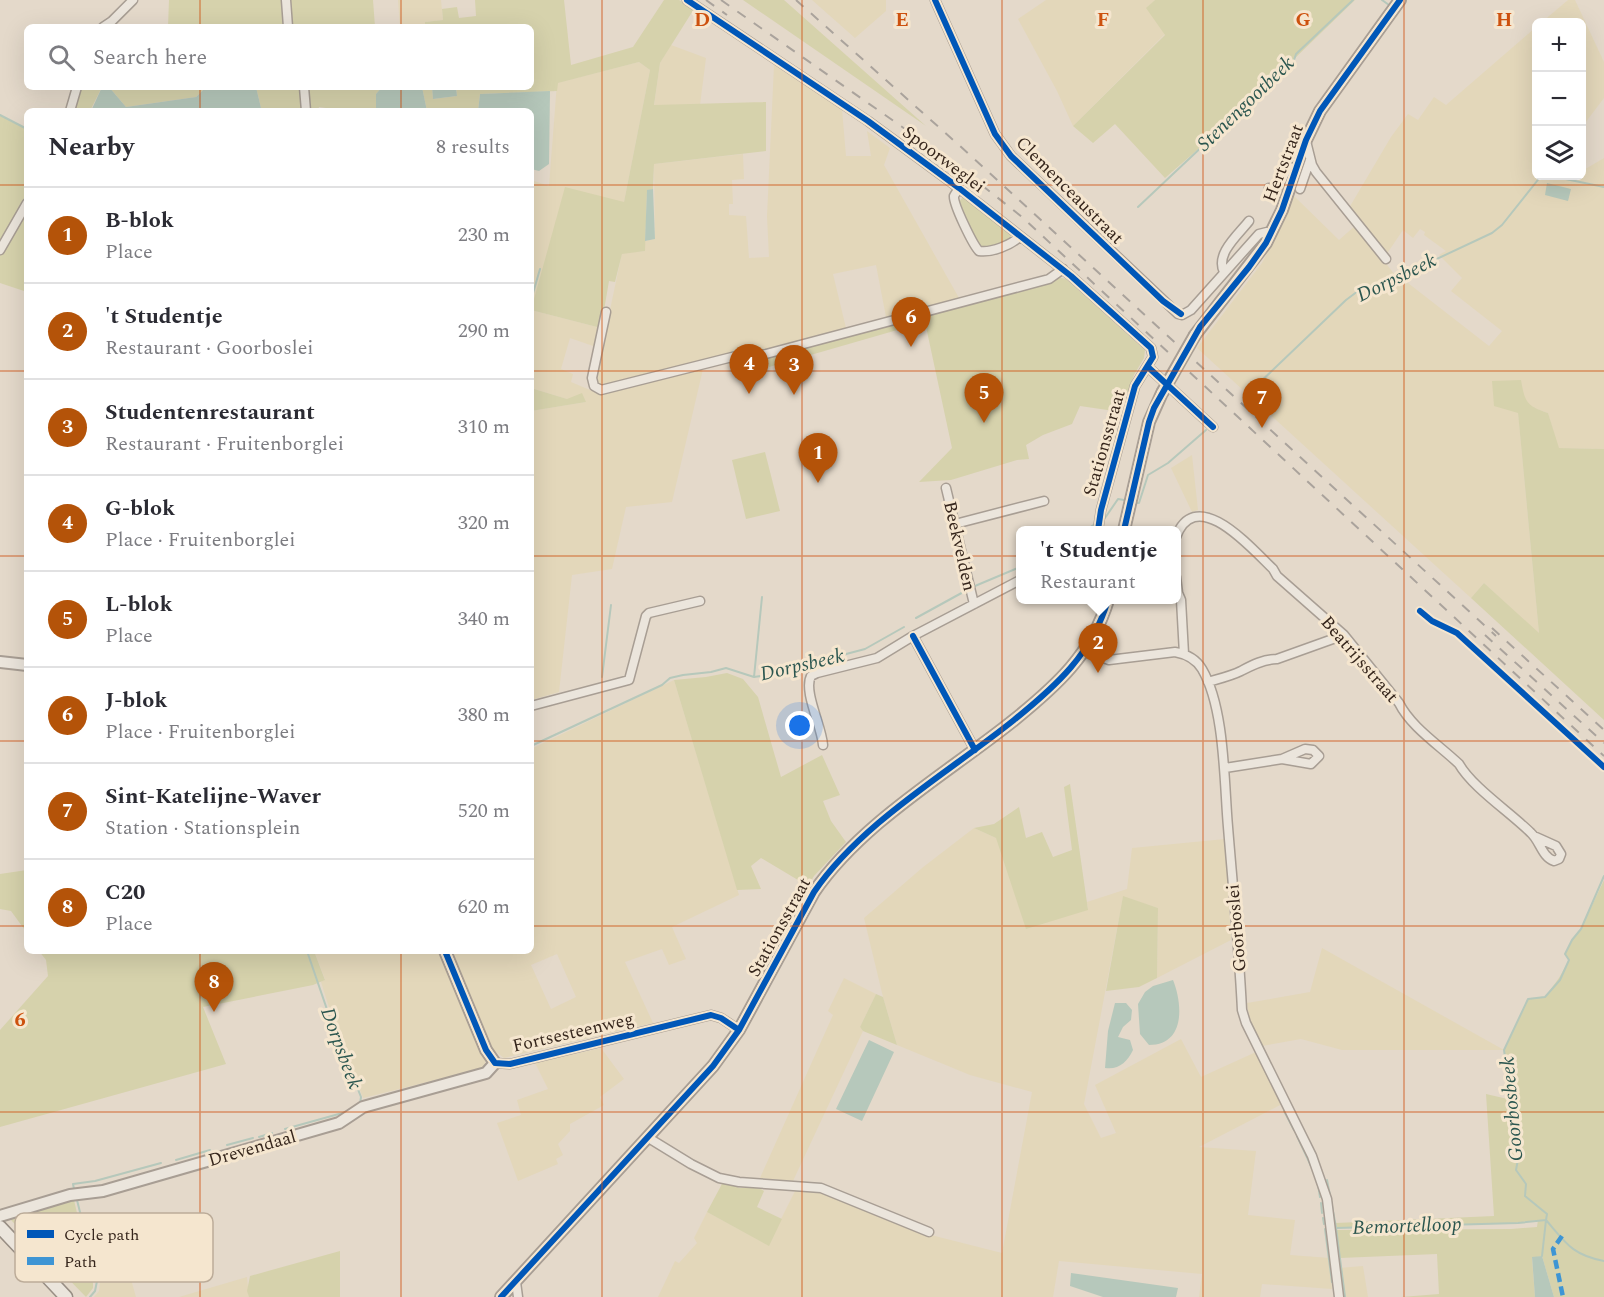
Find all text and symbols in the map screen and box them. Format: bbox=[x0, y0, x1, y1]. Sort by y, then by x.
text: D bbox=[694, 5, 710, 35]
text: E bbox=[895, 5, 909, 35]
text: F bbox=[1097, 5, 1109, 35]
text: G bbox=[1295, 5, 1311, 35]
text: H bbox=[1496, 5, 1512, 35]
map controls bbox=[1532, 18, 1586, 180]
button: + bbox=[1532, 18, 1586, 72]
search box bbox=[24, 24, 534, 90]
icon: search bbox=[45, 41, 78, 74]
text: Search here bbox=[93, 41, 207, 74]
water label: Stenengootbeek bbox=[1190, 49, 1302, 158]
button: − bbox=[1532, 72, 1586, 126]
street label: Spoorweglei bbox=[896, 119, 991, 200]
street label: Hertstraat bbox=[1256, 120, 1311, 206]
button: layers bbox=[1532, 126, 1586, 180]
text: Nearby bbox=[48, 127, 134, 167]
street label: Clemenceaustraat bbox=[1009, 130, 1130, 251]
text: 8 results bbox=[436, 132, 510, 162]
text: B-blok bbox=[105, 204, 174, 237]
text: 1 bbox=[62, 220, 73, 250]
text: 230 m bbox=[458, 220, 510, 250]
text: Place bbox=[105, 237, 153, 267]
water label: Dorpsbeek bbox=[1351, 245, 1442, 310]
pin: 6 bbox=[892, 298, 930, 347]
text: 't Studentje bbox=[105, 300, 223, 333]
text: 2 bbox=[62, 316, 73, 346]
text: 290 m bbox=[458, 316, 510, 346]
text: Restaurant · Goorboslei bbox=[105, 333, 314, 363]
pin: 4 bbox=[730, 344, 768, 394]
pin: 3 bbox=[774, 346, 814, 395]
pin: 5 bbox=[964, 374, 1004, 423]
pin: 7 bbox=[1242, 378, 1282, 428]
street label: Stationsstraat bbox=[1076, 386, 1133, 500]
text: Studentenrestaurant bbox=[105, 396, 315, 429]
text: 3 bbox=[62, 412, 73, 442]
text: 310 m bbox=[458, 412, 510, 442]
text: Restaurant · Fruitenborglei bbox=[105, 429, 344, 459]
pin: 1 bbox=[798, 434, 838, 483]
text: G-blok bbox=[105, 492, 175, 525]
street label: Beekvelden bbox=[936, 499, 983, 594]
text: 4 bbox=[62, 508, 73, 538]
text: 320 m bbox=[458, 508, 510, 538]
text: Place · Fruitenborglei bbox=[105, 525, 296, 555]
popup bbox=[1016, 526, 1181, 604]
text: 't Studentje bbox=[1040, 534, 1157, 567]
text: Restaurant bbox=[1040, 567, 1136, 597]
text: L-blok bbox=[105, 588, 173, 621]
text: 5 bbox=[62, 604, 73, 634]
text: 340 m bbox=[458, 604, 510, 634]
street label: Beatrijsstraat bbox=[1314, 610, 1405, 709]
text: Place bbox=[105, 621, 153, 651]
pin: 2 bbox=[1078, 624, 1118, 673]
water label: Dorpsbeek bbox=[757, 641, 848, 689]
text: J-blok bbox=[105, 684, 168, 717]
text: 6 bbox=[62, 700, 73, 730]
text: 380 m bbox=[458, 700, 510, 730]
your location bbox=[785, 711, 814, 740]
text: Place · Fruitenborglei bbox=[105, 717, 296, 747]
text: Sint-Katelijne-Waver bbox=[105, 780, 321, 813]
text: 7 bbox=[62, 796, 73, 826]
text: 520 m bbox=[458, 796, 510, 826]
text: Station · Stationsplein bbox=[105, 813, 300, 843]
street label: Stationsstraat bbox=[741, 873, 818, 982]
text: C20 bbox=[105, 876, 145, 909]
street label: Goorboslei bbox=[1219, 883, 1254, 973]
text: 8 bbox=[62, 892, 73, 922]
text: 620 m bbox=[458, 892, 510, 922]
text: Place bbox=[105, 909, 153, 939]
pin: 8 bbox=[194, 962, 234, 1012]
water label: Dorpsbeek bbox=[312, 1003, 370, 1094]
text: 6 bbox=[14, 1005, 26, 1035]
street label: Fortsesteenweg bbox=[510, 1005, 637, 1060]
water label: Goorbosbeek bbox=[1492, 1055, 1532, 1163]
street label: Drevendaal bbox=[205, 1123, 299, 1174]
water label: Bemortelloop bbox=[1352, 1209, 1462, 1243]
legend bbox=[15, 1213, 213, 1282]
text: Cycle path bbox=[64, 1223, 139, 1247]
text: Path bbox=[64, 1250, 97, 1274]

